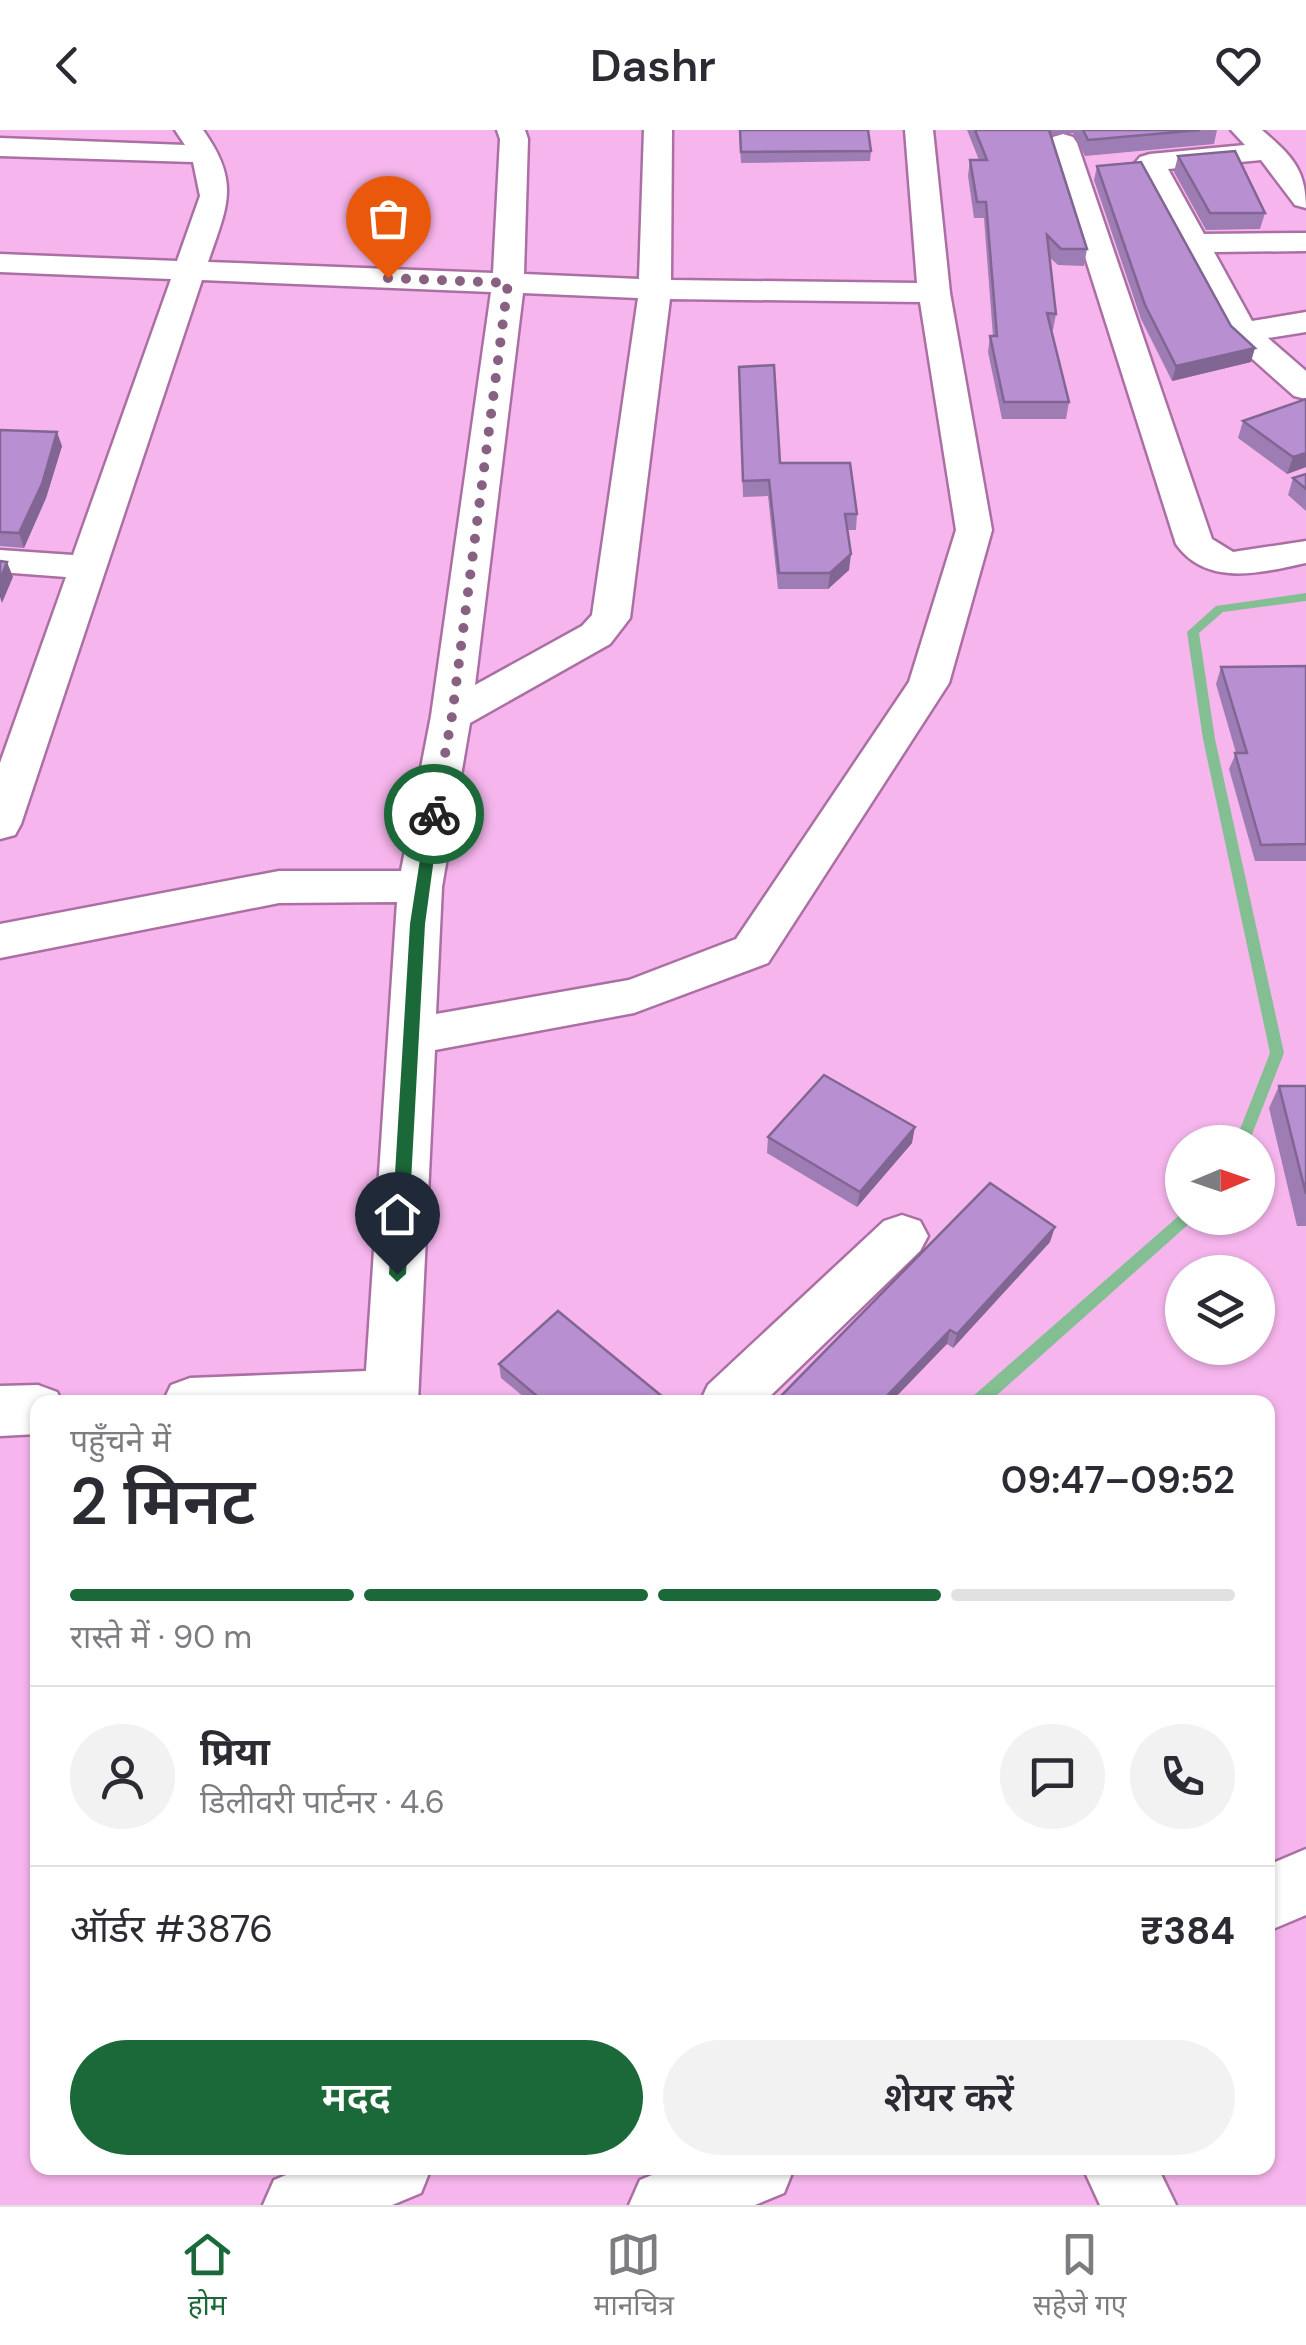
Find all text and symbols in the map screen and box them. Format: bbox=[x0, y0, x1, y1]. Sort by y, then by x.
text: Dashr bbox=[590, 36, 716, 95]
icon: back bbox=[40, 38, 95, 93]
icon: heart bbox=[1211, 38, 1266, 93]
pin bbox=[346, 176, 431, 279]
icon: bag bbox=[361, 191, 416, 246]
courier bbox=[384, 764, 484, 864]
icon: bike bbox=[407, 787, 462, 842]
north arrow bbox=[1165, 1125, 1275, 1235]
map controls bbox=[1165, 1125, 1275, 1365]
pin bbox=[355, 1172, 440, 1275]
icon: home bbox=[370, 1187, 425, 1242]
button: layers bbox=[1165, 1255, 1275, 1365]
text: पहुँचने में bbox=[70, 1420, 171, 1462]
text: 09:47–09:52 bbox=[1001, 1455, 1235, 1505]
text: 2 मिनट bbox=[70, 1460, 255, 1544]
text: रास्ते में · 90 m bbox=[70, 1616, 252, 1658]
button: person bbox=[70, 1724, 175, 1829]
button: chat bbox=[1000, 1724, 1105, 1829]
button: phone bbox=[1130, 1724, 1235, 1829]
text: प्रिया bbox=[200, 1727, 270, 1777]
text: डिलीवरी पार्टनर · 4.6 bbox=[200, 1781, 445, 1823]
text: ऑर्डर #3876 bbox=[70, 1904, 273, 1954]
text: ₹384 bbox=[1140, 1906, 1235, 1956]
button: मदद bbox=[70, 2040, 643, 2155]
button: शेयर करें bbox=[663, 2040, 1235, 2155]
tab: होम bbox=[180, 2227, 235, 2326]
tab: मानचित्र bbox=[594, 2227, 674, 2326]
tab: सहेजे गए bbox=[1033, 2227, 1126, 2326]

